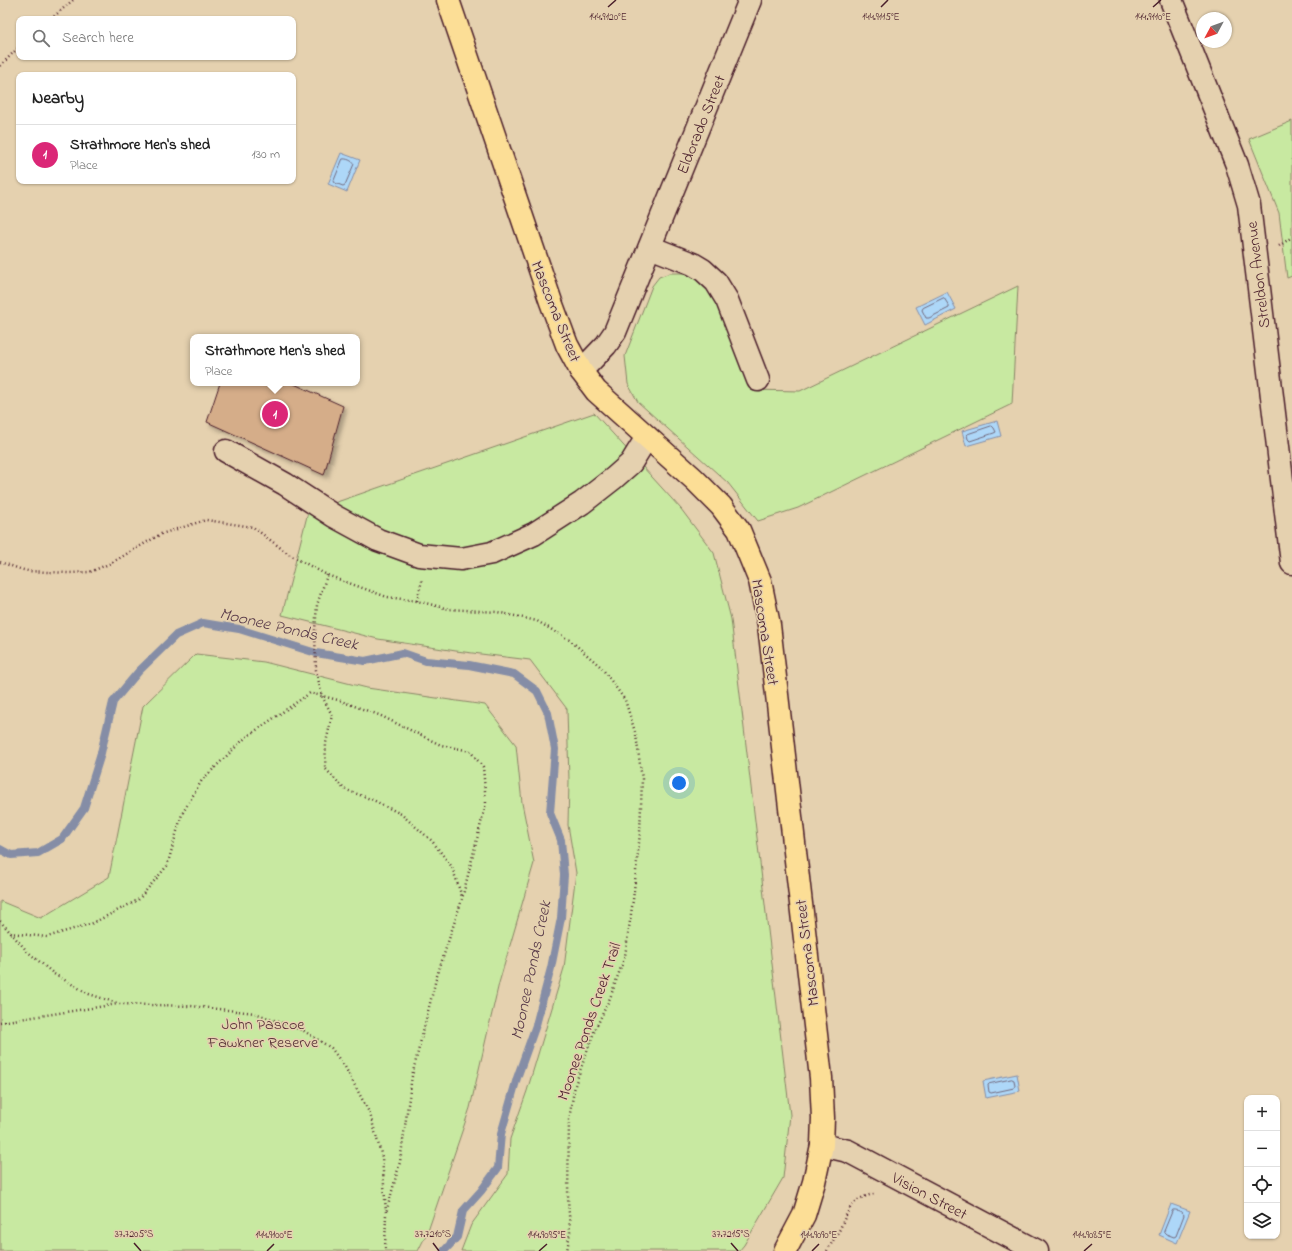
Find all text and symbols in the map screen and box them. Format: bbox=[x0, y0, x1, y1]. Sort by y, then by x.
text: 144.9120°E bbox=[589, 10, 627, 25]
text: 144.9115°E bbox=[862, 10, 900, 25]
text: 144.9110°E bbox=[1135, 10, 1171, 25]
north arrow bbox=[1196, 12, 1232, 48]
search box bbox=[16, 16, 296, 60]
icon: search bbox=[30, 27, 52, 49]
text: Search here bbox=[62, 27, 134, 49]
street label: Eldorado Street bbox=[671, 71, 733, 178]
text: Nearby bbox=[32, 86, 84, 111]
text: Strathmore Men's shed bbox=[70, 134, 210, 156]
text: 1 bbox=[43, 145, 47, 164]
text: 130 m bbox=[252, 145, 280, 164]
text: Place bbox=[70, 156, 98, 175]
street label: Streldon Avenue bbox=[1240, 219, 1277, 330]
street label: Mascoma Street bbox=[524, 258, 587, 367]
popup bbox=[190, 334, 360, 386]
text: Strathmore Men's shed bbox=[205, 340, 345, 362]
text: Place bbox=[205, 362, 232, 381]
pin: 1 bbox=[262, 399, 288, 429]
street label: Mascoma Street bbox=[744, 577, 784, 688]
water label: Moonee Ponds Creek bbox=[217, 601, 362, 658]
your location bbox=[669, 773, 689, 793]
water label: Moonee Ponds Creek bbox=[505, 897, 559, 1042]
street label: Mascoma Street bbox=[789, 897, 826, 1007]
street label: Moonee Ponds Creek Trail bbox=[552, 939, 628, 1104]
park label: John Pascoe Fawkner Reserve bbox=[207, 1013, 319, 1055]
map controls bbox=[1244, 1095, 1280, 1239]
button: + bbox=[1244, 1095, 1280, 1131]
button: − bbox=[1244, 1131, 1280, 1167]
street label: Vision Street bbox=[886, 1166, 972, 1227]
button: locate bbox=[1244, 1167, 1280, 1203]
button: layers bbox=[1244, 1203, 1280, 1239]
text: 37.7205°S bbox=[115, 1227, 154, 1242]
text: 37.7210°S bbox=[415, 1227, 452, 1242]
text: 37.7215°S bbox=[712, 1227, 750, 1242]
text: 144.9100°E bbox=[255, 1228, 293, 1243]
text: 144.9095°E bbox=[528, 1228, 566, 1243]
text: 144.9090°E bbox=[801, 1228, 837, 1243]
text: 144.9085°E bbox=[1073, 1228, 1112, 1243]

